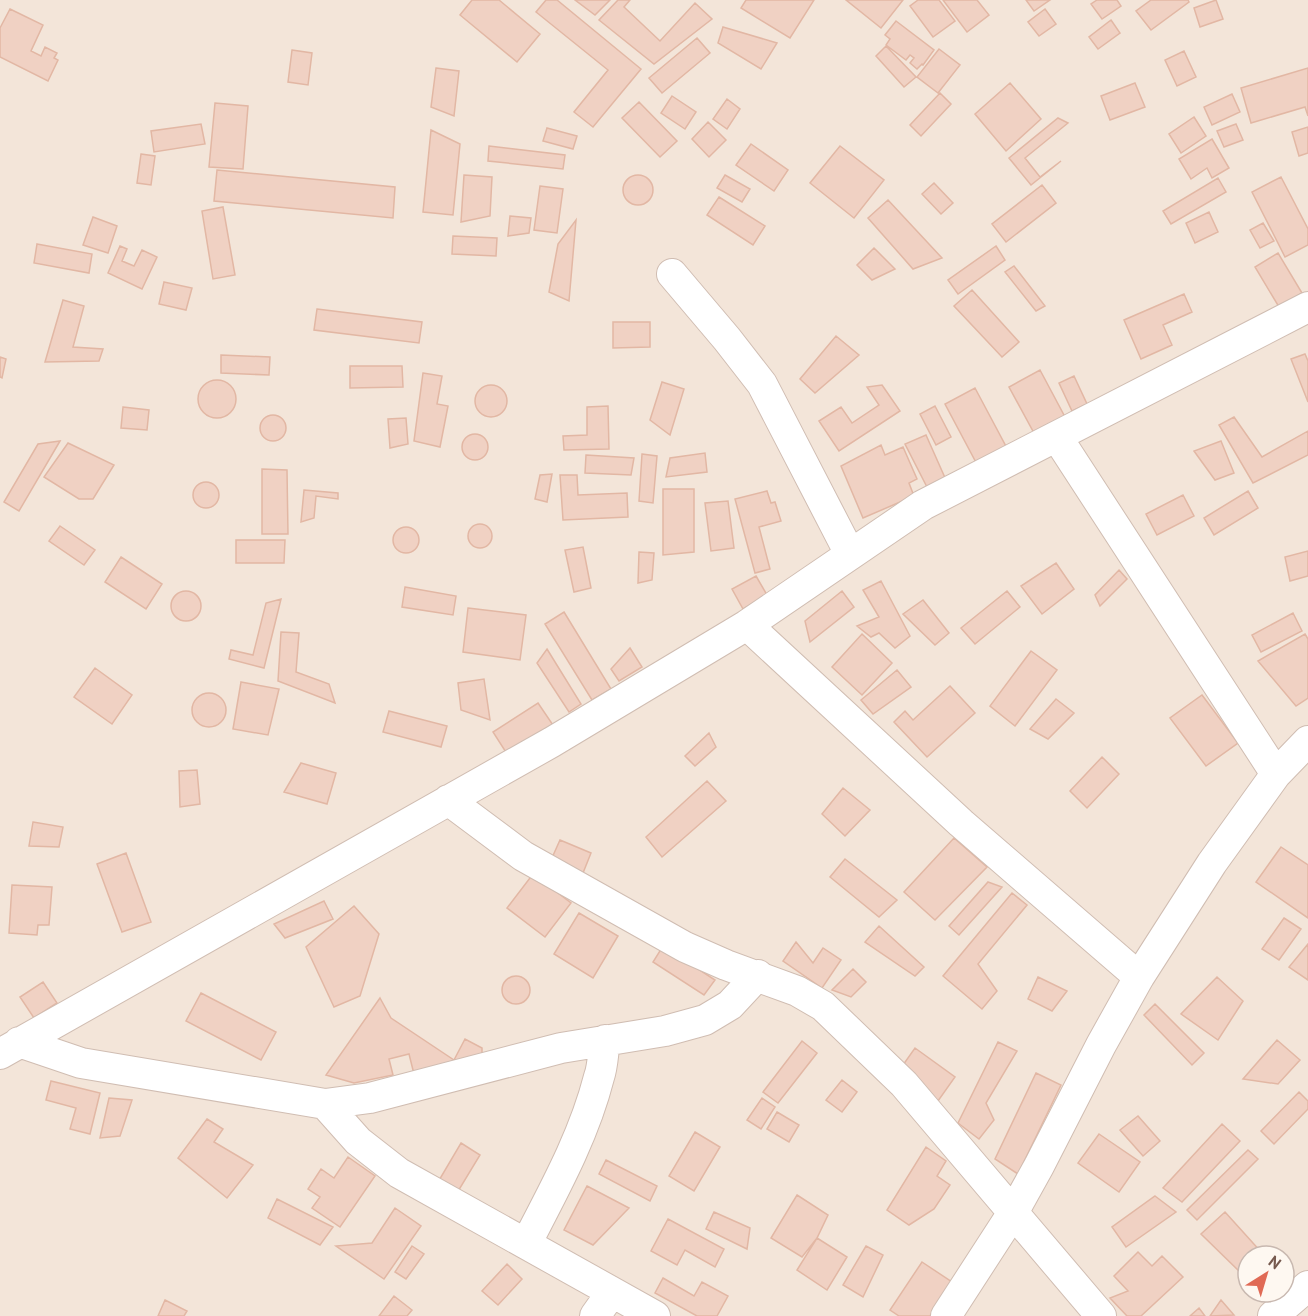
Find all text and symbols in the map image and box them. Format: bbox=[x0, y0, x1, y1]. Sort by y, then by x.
north arrow bbox=[1236, 1244, 1296, 1304]
text: N bbox=[1265, 1251, 1285, 1273]

